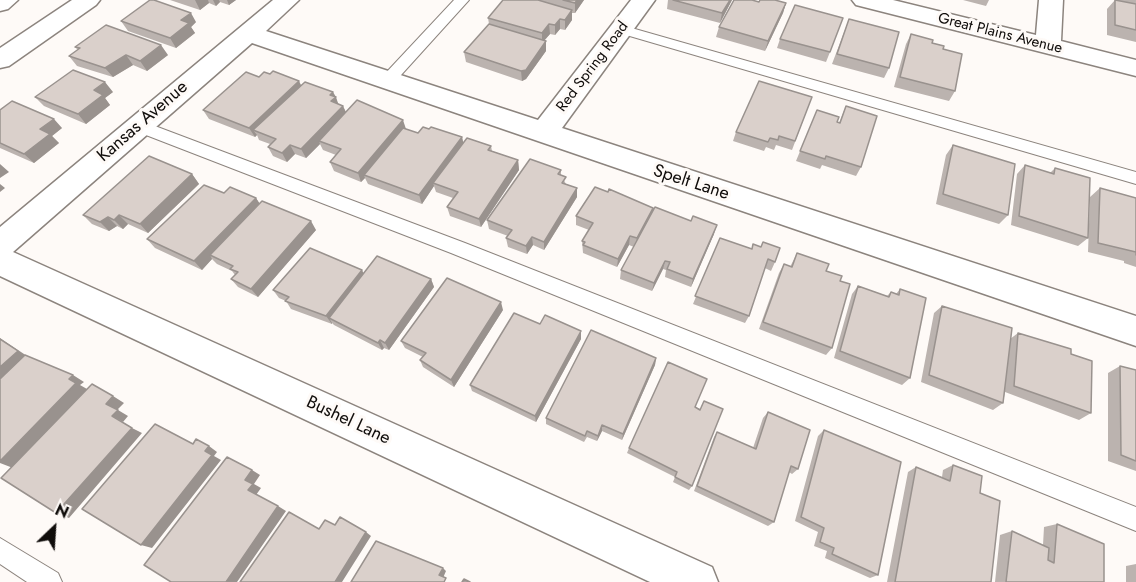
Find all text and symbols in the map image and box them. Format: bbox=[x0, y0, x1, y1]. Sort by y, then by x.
street label: Great Plains Avenue bbox=[936, 10, 1064, 58]
street label: Red Spring Road bbox=[553, 18, 633, 116]
street label: Kansas Avenue bbox=[93, 77, 193, 167]
street label: Spelt Lane bbox=[650, 161, 732, 205]
street label: Bushel Lane bbox=[302, 392, 394, 450]
north arrow bbox=[24, 498, 84, 558]
text: N bbox=[51, 498, 72, 524]

